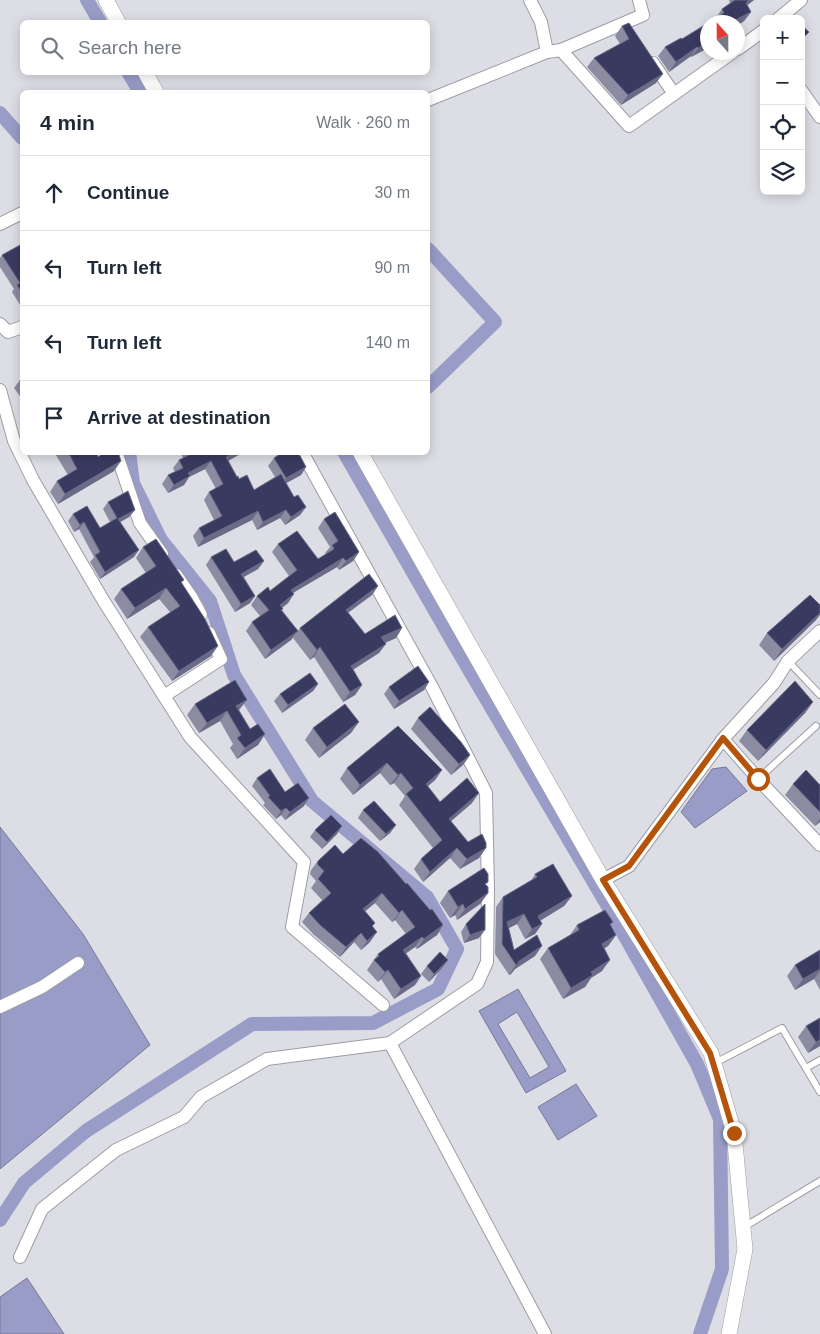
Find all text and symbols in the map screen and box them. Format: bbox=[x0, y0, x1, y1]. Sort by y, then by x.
north arrow bbox=[700, 15, 745, 60]
map controls bbox=[760, 15, 805, 195]
button: + bbox=[760, 15, 805, 60]
search box bbox=[20, 20, 430, 75]
icon: search bbox=[38, 34, 66, 62]
text: Search here bbox=[78, 37, 182, 58]
button: − bbox=[760, 60, 805, 105]
button: locate bbox=[760, 105, 805, 150]
text: 4 min bbox=[40, 111, 95, 134]
text: Walk · 260 m bbox=[316, 114, 410, 131]
button: layers bbox=[760, 150, 805, 195]
icon: ahead bbox=[40, 179, 68, 207]
text: Continue bbox=[87, 182, 169, 203]
text: 30 m bbox=[374, 184, 410, 201]
icon: left bbox=[40, 254, 68, 282]
text: Turn left bbox=[87, 257, 162, 278]
text: 90 m bbox=[374, 259, 410, 276]
icon: left bbox=[40, 329, 68, 357]
text: Turn left bbox=[87, 332, 162, 353]
text: 140 m bbox=[366, 334, 410, 351]
icon: arrive bbox=[40, 404, 68, 432]
text: Arrive at destination bbox=[87, 407, 271, 428]
route start bbox=[747, 768, 770, 791]
route end bbox=[723, 1122, 746, 1145]

